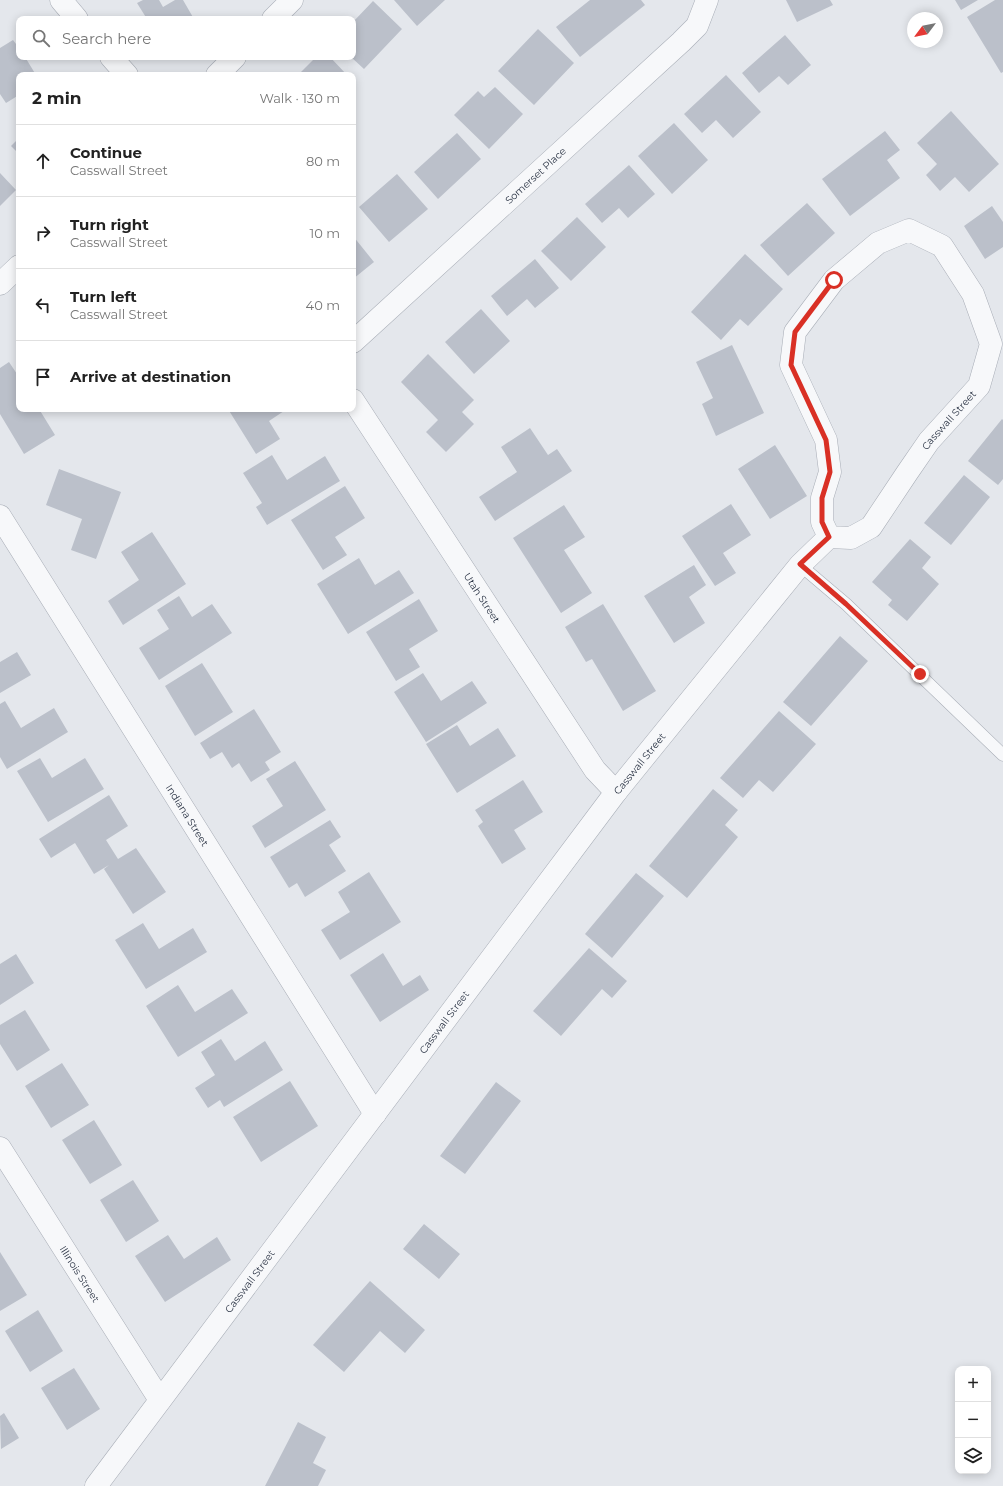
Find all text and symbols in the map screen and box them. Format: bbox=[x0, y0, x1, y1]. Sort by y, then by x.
north arrow bbox=[907, 12, 943, 48]
search box bbox=[16, 16, 356, 60]
icon: search bbox=[30, 27, 52, 49]
text: Search here bbox=[62, 29, 151, 48]
text: 2 min bbox=[32, 88, 82, 108]
text: Walk · 130 m bbox=[259, 90, 340, 106]
text: Continue bbox=[70, 143, 142, 162]
street label: Somerset Place bbox=[502, 144, 568, 206]
icon: ahead bbox=[32, 150, 54, 172]
text: 80 m bbox=[306, 153, 340, 169]
text: Casswall Street bbox=[70, 162, 168, 178]
text: Turn right bbox=[70, 215, 149, 234]
icon: right bbox=[32, 222, 54, 244]
text: 10 m bbox=[310, 225, 340, 241]
text: Casswall Street bbox=[70, 234, 168, 250]
route start bbox=[825, 271, 843, 289]
text: Turn left bbox=[70, 287, 137, 306]
icon: left bbox=[32, 294, 54, 316]
text: 40 m bbox=[306, 297, 340, 313]
text: Casswall Street bbox=[70, 306, 168, 322]
icon: arrive bbox=[32, 366, 54, 388]
text: Arrive at destination bbox=[70, 367, 231, 386]
street label: Casswall Street bbox=[919, 387, 978, 452]
street label: Utah Street bbox=[461, 570, 503, 625]
route end bbox=[911, 665, 929, 683]
street label: Casswall Street bbox=[610, 730, 668, 797]
street label: Indiana Street bbox=[163, 782, 212, 848]
street label: Casswall Street bbox=[416, 988, 472, 1056]
street label: Illinois Street bbox=[57, 1243, 103, 1305]
street label: Casswall Street bbox=[222, 1247, 277, 1315]
map controls bbox=[955, 1366, 991, 1474]
button: + bbox=[955, 1366, 991, 1402]
button: − bbox=[955, 1402, 991, 1438]
button: layers bbox=[955, 1438, 991, 1474]

